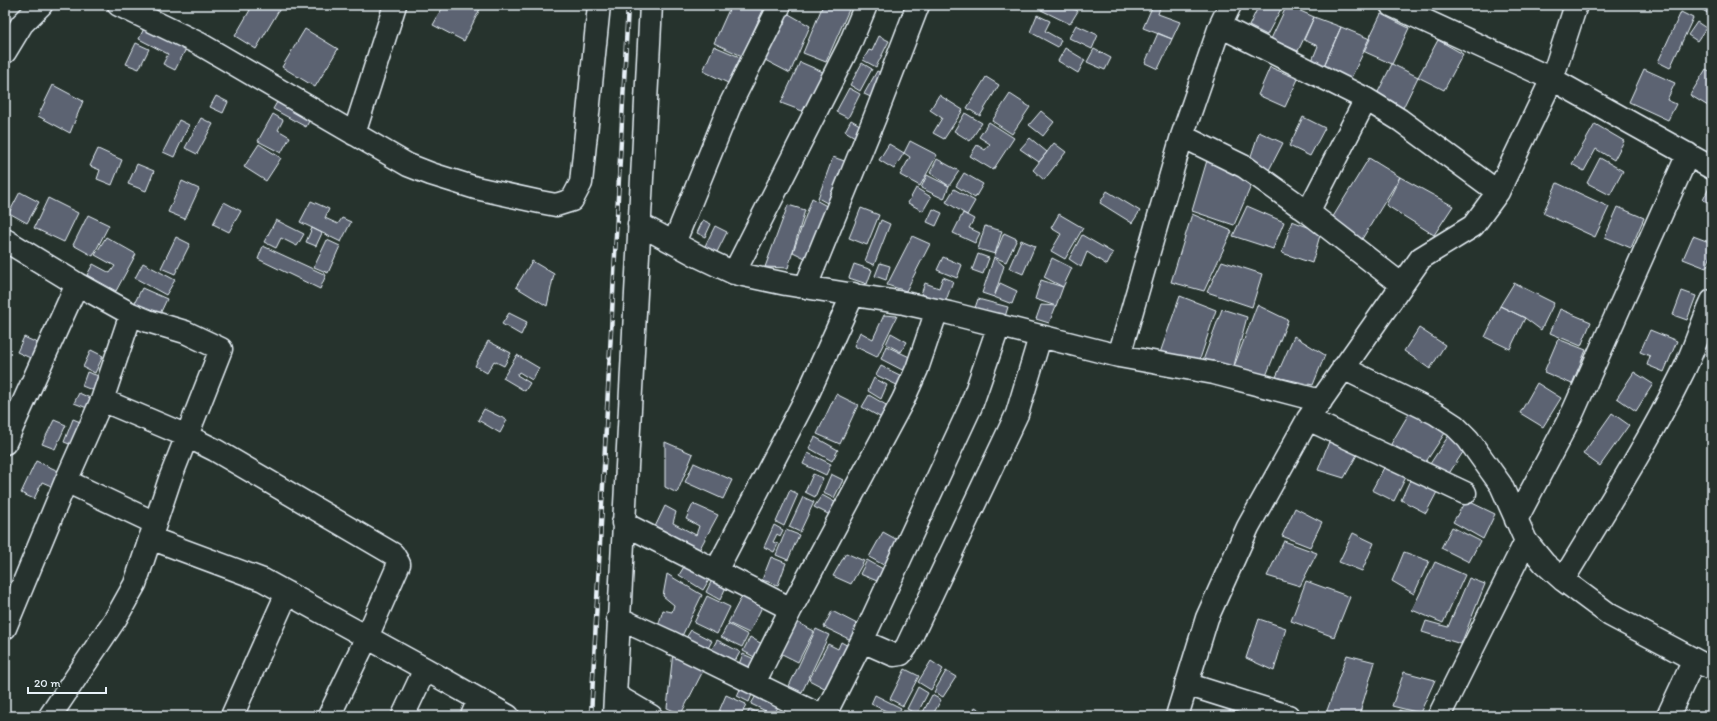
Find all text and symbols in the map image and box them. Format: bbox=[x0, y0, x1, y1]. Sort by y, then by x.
scale bar bbox=[28, 669, 106, 695]
text: 20 m bbox=[34, 676, 61, 690]

